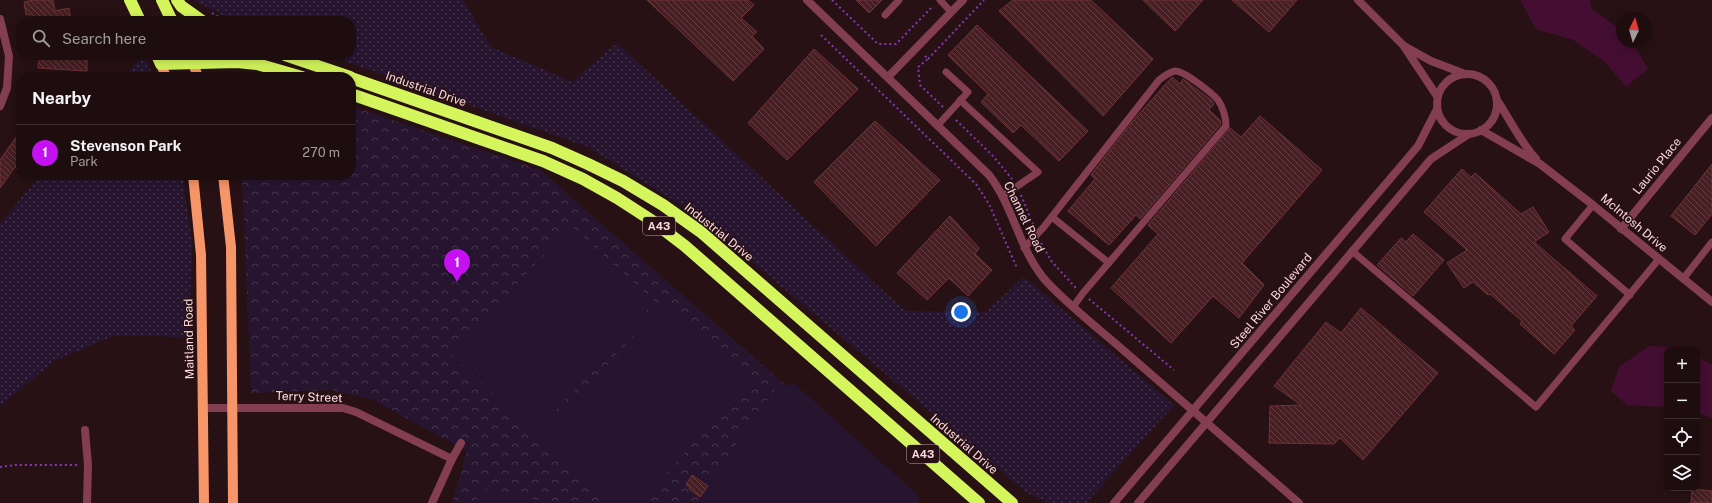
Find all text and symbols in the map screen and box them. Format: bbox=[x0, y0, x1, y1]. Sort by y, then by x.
north arrow bbox=[1616, 12, 1652, 48]
search box bbox=[16, 16, 356, 60]
icon: search bbox=[30, 27, 52, 49]
text: Search here bbox=[62, 30, 146, 47]
street label: Industrial Drive bbox=[384, 69, 468, 109]
text: Nearby bbox=[32, 88, 91, 108]
street label: Laurio Place bbox=[1630, 135, 1684, 197]
text: Stevenson Park bbox=[70, 137, 181, 154]
text: 1 bbox=[42, 145, 48, 160]
text: 270 m bbox=[302, 145, 340, 160]
text: Park bbox=[70, 154, 98, 169]
street label: Channel Road bbox=[1001, 179, 1047, 255]
street label: McIntosh Drive bbox=[1598, 191, 1670, 255]
street label: Industrial Drive bbox=[682, 200, 756, 264]
road number: A43 bbox=[643, 217, 675, 235]
pin: 1 bbox=[444, 249, 470, 282]
street label: Steel River Boulevard bbox=[1227, 251, 1315, 351]
street label: Maitland Road bbox=[181, 299, 197, 379]
your location bbox=[951, 302, 971, 322]
map controls bbox=[1664, 347, 1700, 491]
button: + bbox=[1664, 347, 1700, 383]
button: − bbox=[1664, 383, 1700, 419]
street label: Terry Street bbox=[275, 389, 343, 405]
street label: Industrial Drive bbox=[927, 411, 1001, 477]
button: locate bbox=[1664, 419, 1700, 455]
road number: A43 bbox=[907, 445, 939, 463]
button: layers bbox=[1664, 455, 1700, 491]

